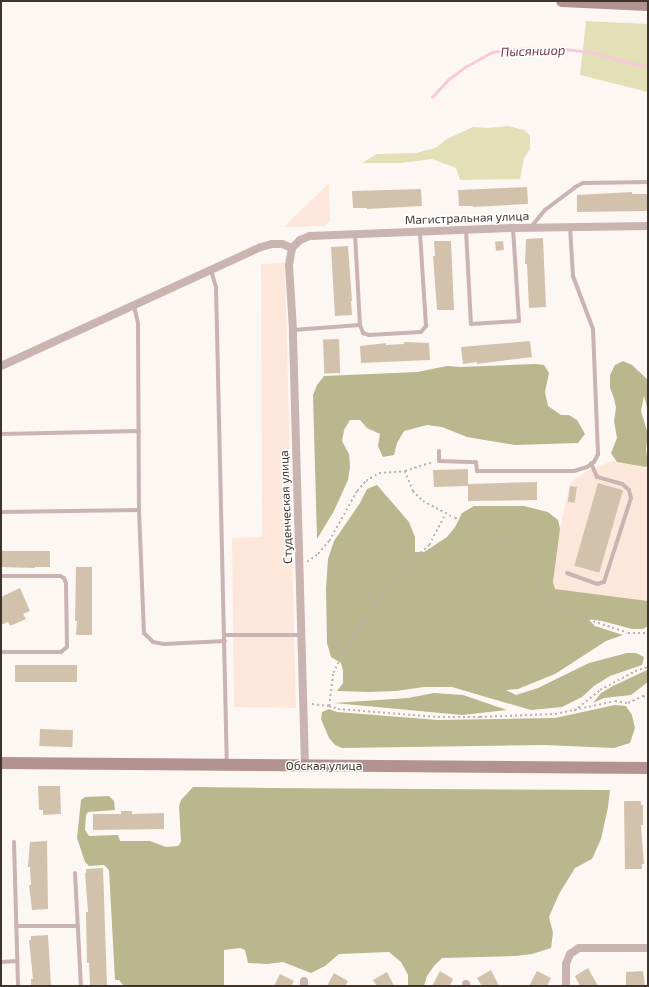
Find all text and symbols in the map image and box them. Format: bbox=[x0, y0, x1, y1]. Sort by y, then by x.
water label: Пысяншор bbox=[500, 42, 566, 60]
street label: Магистральная улица bbox=[405, 209, 529, 227]
street label: Студенческая улица bbox=[277, 450, 295, 564]
street label: Обская улица bbox=[286, 759, 362, 773]

